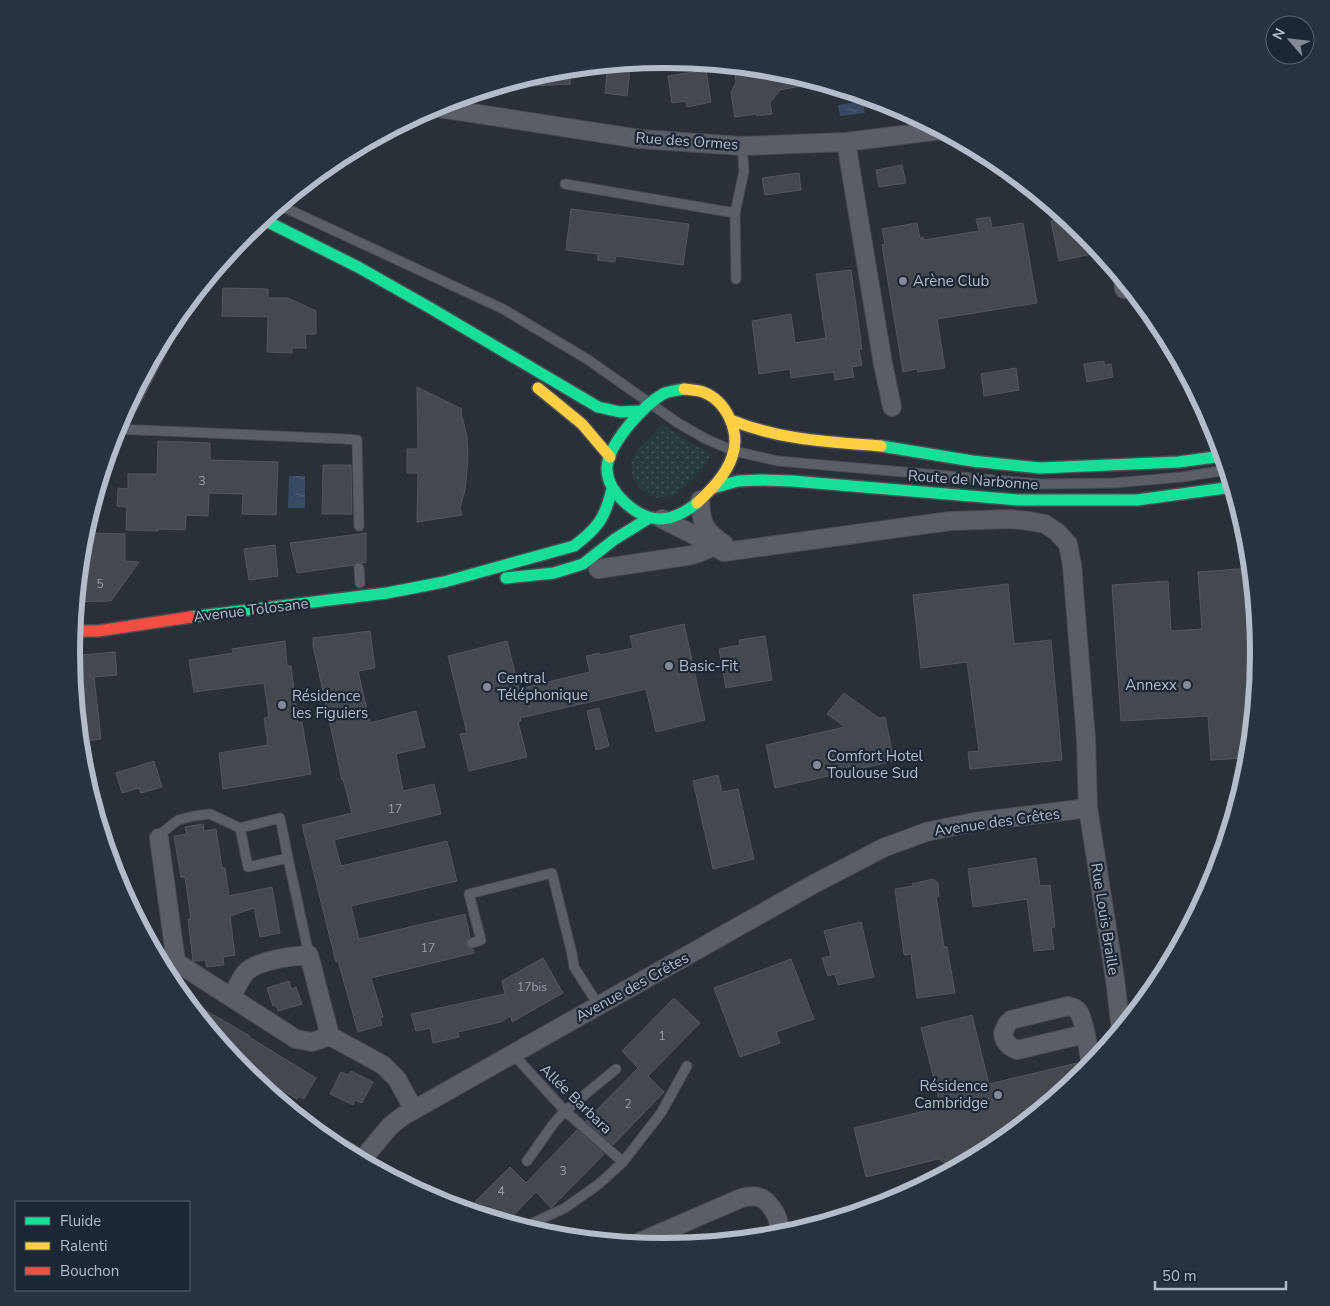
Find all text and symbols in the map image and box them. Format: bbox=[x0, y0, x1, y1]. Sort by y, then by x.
north arrow bbox=[1265, 15, 1315, 65]
text: N bbox=[1268, 25, 1290, 43]
street label: Rue des Ormes bbox=[635, 127, 739, 155]
place label: Arène Club bbox=[913, 271, 989, 291]
marker: Arène Club bbox=[897, 275, 909, 287]
street label: Route de Narbonne bbox=[907, 465, 1039, 495]
house number: 3 bbox=[198, 473, 206, 489]
house number: 5 bbox=[96, 576, 104, 592]
street label: Avenue Tolosane bbox=[192, 593, 310, 627]
place label: Basic-Fit bbox=[679, 656, 739, 676]
marker: Basic-Fit bbox=[663, 660, 675, 672]
place label: Central Téléphonique bbox=[497, 668, 588, 705]
place label: Annexx bbox=[1125, 675, 1177, 695]
marker: Annexx bbox=[1181, 679, 1193, 691]
marker: Central Téléphonique bbox=[481, 681, 493, 693]
place label: Résidence les Figuiers bbox=[292, 686, 368, 723]
marker: Résidence les Figuiers bbox=[276, 699, 288, 711]
place label: Comfort Hotel Toulouse Sud bbox=[827, 746, 924, 783]
marker: Comfort Hotel Toulouse Sud bbox=[811, 759, 823, 771]
house number: 17 bbox=[388, 801, 402, 817]
street label: Avenue des Crêtes bbox=[933, 803, 1061, 841]
street label: Rue Louis Braille bbox=[1086, 861, 1124, 977]
house number: 17 bbox=[421, 940, 435, 956]
street label: Avenue des Crêtes bbox=[572, 948, 692, 1026]
house number: 17bis bbox=[517, 979, 547, 995]
house number: 1 bbox=[658, 1028, 666, 1044]
street label: Allée Barbara bbox=[536, 1060, 616, 1138]
place label: Résidence Cambridge bbox=[914, 1076, 988, 1113]
marker: Résidence Cambridge bbox=[992, 1089, 1004, 1101]
house number: 2 bbox=[624, 1096, 632, 1112]
house number: 3 bbox=[559, 1163, 567, 1179]
house number: 4 bbox=[497, 1183, 505, 1199]
legend bbox=[15, 1201, 190, 1291]
text: Fluide bbox=[60, 1211, 101, 1231]
text: Ralenti bbox=[60, 1236, 108, 1256]
scale bar bbox=[1155, 1258, 1286, 1290]
text: Bouchon bbox=[60, 1261, 119, 1281]
text: 50 m bbox=[1162, 1266, 1197, 1286]

